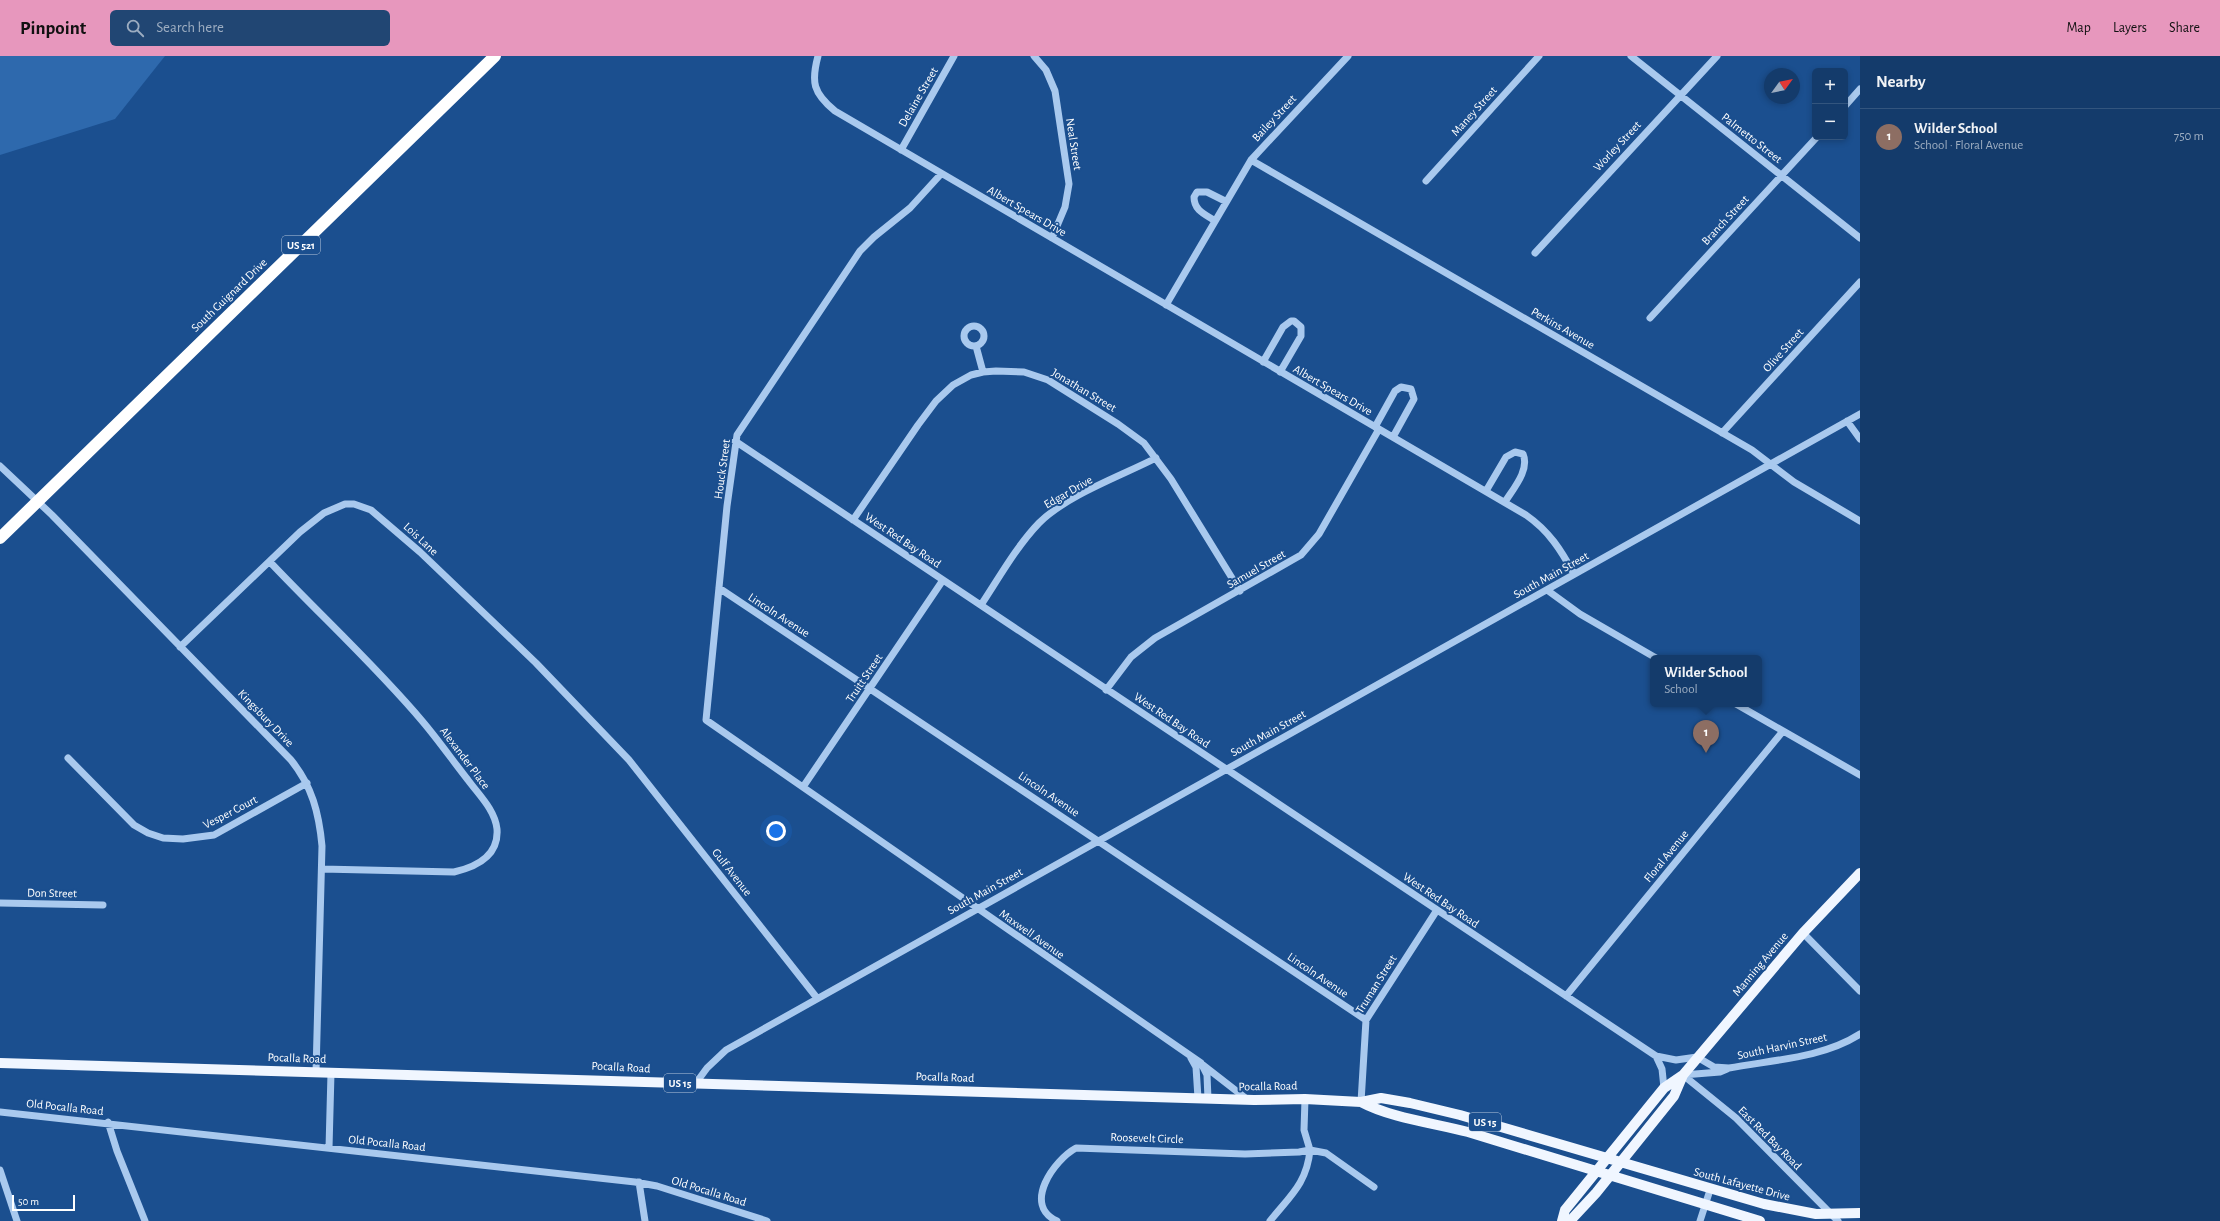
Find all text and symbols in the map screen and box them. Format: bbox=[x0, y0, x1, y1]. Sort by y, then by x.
search box bbox=[110, 10, 390, 46]
icon: search bbox=[124, 17, 146, 39]
text: Pinpoint bbox=[20, 19, 86, 38]
text: Search here bbox=[156, 20, 224, 35]
text: Map bbox=[2066, 21, 2091, 35]
text: Layers bbox=[2113, 21, 2147, 35]
text: Share bbox=[2169, 21, 2200, 35]
street label: Delaine Street bbox=[896, 65, 940, 129]
north arrow bbox=[1764, 68, 1800, 104]
map controls bbox=[1812, 68, 1848, 140]
button: + bbox=[1812, 68, 1848, 104]
text: Nearby bbox=[1876, 73, 1926, 90]
street label: Maney Street bbox=[1449, 84, 1500, 139]
street label: Bailey Street bbox=[1250, 92, 1299, 144]
button: − bbox=[1812, 104, 1848, 140]
street label: Palmetto Street bbox=[1719, 111, 1785, 165]
street label: Neal Street bbox=[1064, 117, 1084, 171]
street label: Worley Street bbox=[1591, 118, 1644, 174]
text: Wilder School bbox=[1914, 121, 1998, 136]
text: 1 bbox=[1887, 130, 1891, 143]
text: 750 m bbox=[2174, 130, 2204, 143]
text: School · Floral Avenue bbox=[1914, 139, 2023, 152]
street label: Albert Spears Drive bbox=[985, 183, 1069, 239]
street label: Branch Street bbox=[1699, 193, 1751, 247]
road number: US 521 bbox=[282, 236, 320, 254]
street label: South Guignard Drive bbox=[189, 256, 269, 334]
street label: Perkins Avenue bbox=[1529, 305, 1597, 351]
street label: Olive Street bbox=[1760, 326, 1806, 374]
street label: Albert Spears Drive bbox=[1291, 362, 1375, 418]
street label: Jonathan Street bbox=[1050, 366, 1118, 414]
street label: Houck Street bbox=[712, 438, 732, 500]
street label: Edgar Drive bbox=[1042, 473, 1094, 511]
street label: West Red Bay Road bbox=[862, 510, 943, 571]
street label: Lois Lane bbox=[401, 520, 441, 558]
street label: Samuel Street bbox=[1225, 547, 1287, 591]
street label: South Main Street bbox=[1511, 549, 1591, 601]
street label: Lincoln Avenue bbox=[746, 591, 812, 639]
street label: Truitt Street bbox=[843, 651, 885, 705]
popup bbox=[1650, 655, 1762, 707]
text: Wilder School bbox=[1664, 665, 1748, 680]
text: School bbox=[1664, 683, 1698, 696]
street label: Kingsbury Drive bbox=[235, 687, 296, 750]
street label: West Red Bay Road bbox=[1131, 690, 1212, 751]
street label: South Main Street bbox=[1228, 707, 1308, 759]
pin: 1 bbox=[1693, 720, 1719, 753]
street label: Alexander Place bbox=[438, 725, 492, 791]
street label: Lincoln Avenue bbox=[1016, 769, 1082, 819]
street label: Vesper Court bbox=[201, 793, 259, 831]
your location bbox=[766, 821, 786, 841]
street label: Floral Avenue bbox=[1641, 828, 1691, 884]
street label: Gulf Avenue bbox=[710, 846, 754, 898]
street label: South Main Street bbox=[945, 865, 1025, 917]
street label: West Red Bay Road bbox=[1400, 870, 1481, 931]
street label: Don Street bbox=[27, 887, 77, 899]
street label: Maxwell Avenue bbox=[997, 907, 1067, 961]
street label: Manning Avenue bbox=[1730, 930, 1790, 998]
street label: Lincoln Avenue bbox=[1285, 950, 1351, 1000]
street label: Truman Street bbox=[1353, 953, 1399, 1015]
street label: South Harvin Street bbox=[1736, 1031, 1828, 1061]
street label: Pocalla Road bbox=[267, 1051, 327, 1065]
street label: Pocalla Road bbox=[591, 1059, 651, 1075]
street label: Pocalla Road bbox=[915, 1070, 975, 1084]
road number: US 15 bbox=[664, 1074, 696, 1092]
street label: Pocalla Road bbox=[1238, 1079, 1298, 1093]
street label: Old Pocalla Road bbox=[26, 1097, 104, 1117]
street label: East Red Bay Road bbox=[1735, 1104, 1804, 1173]
road number: US 15 bbox=[1469, 1113, 1501, 1131]
street label: Roosevelt Circle bbox=[1110, 1131, 1184, 1145]
street label: Old Pocalla Road bbox=[348, 1133, 426, 1153]
street label: South Lafayette Drive bbox=[1692, 1165, 1791, 1204]
street label: Old Pocalla Road bbox=[670, 1174, 748, 1208]
scale bar bbox=[12, 1193, 75, 1212]
text: 50 m bbox=[18, 1196, 39, 1207]

